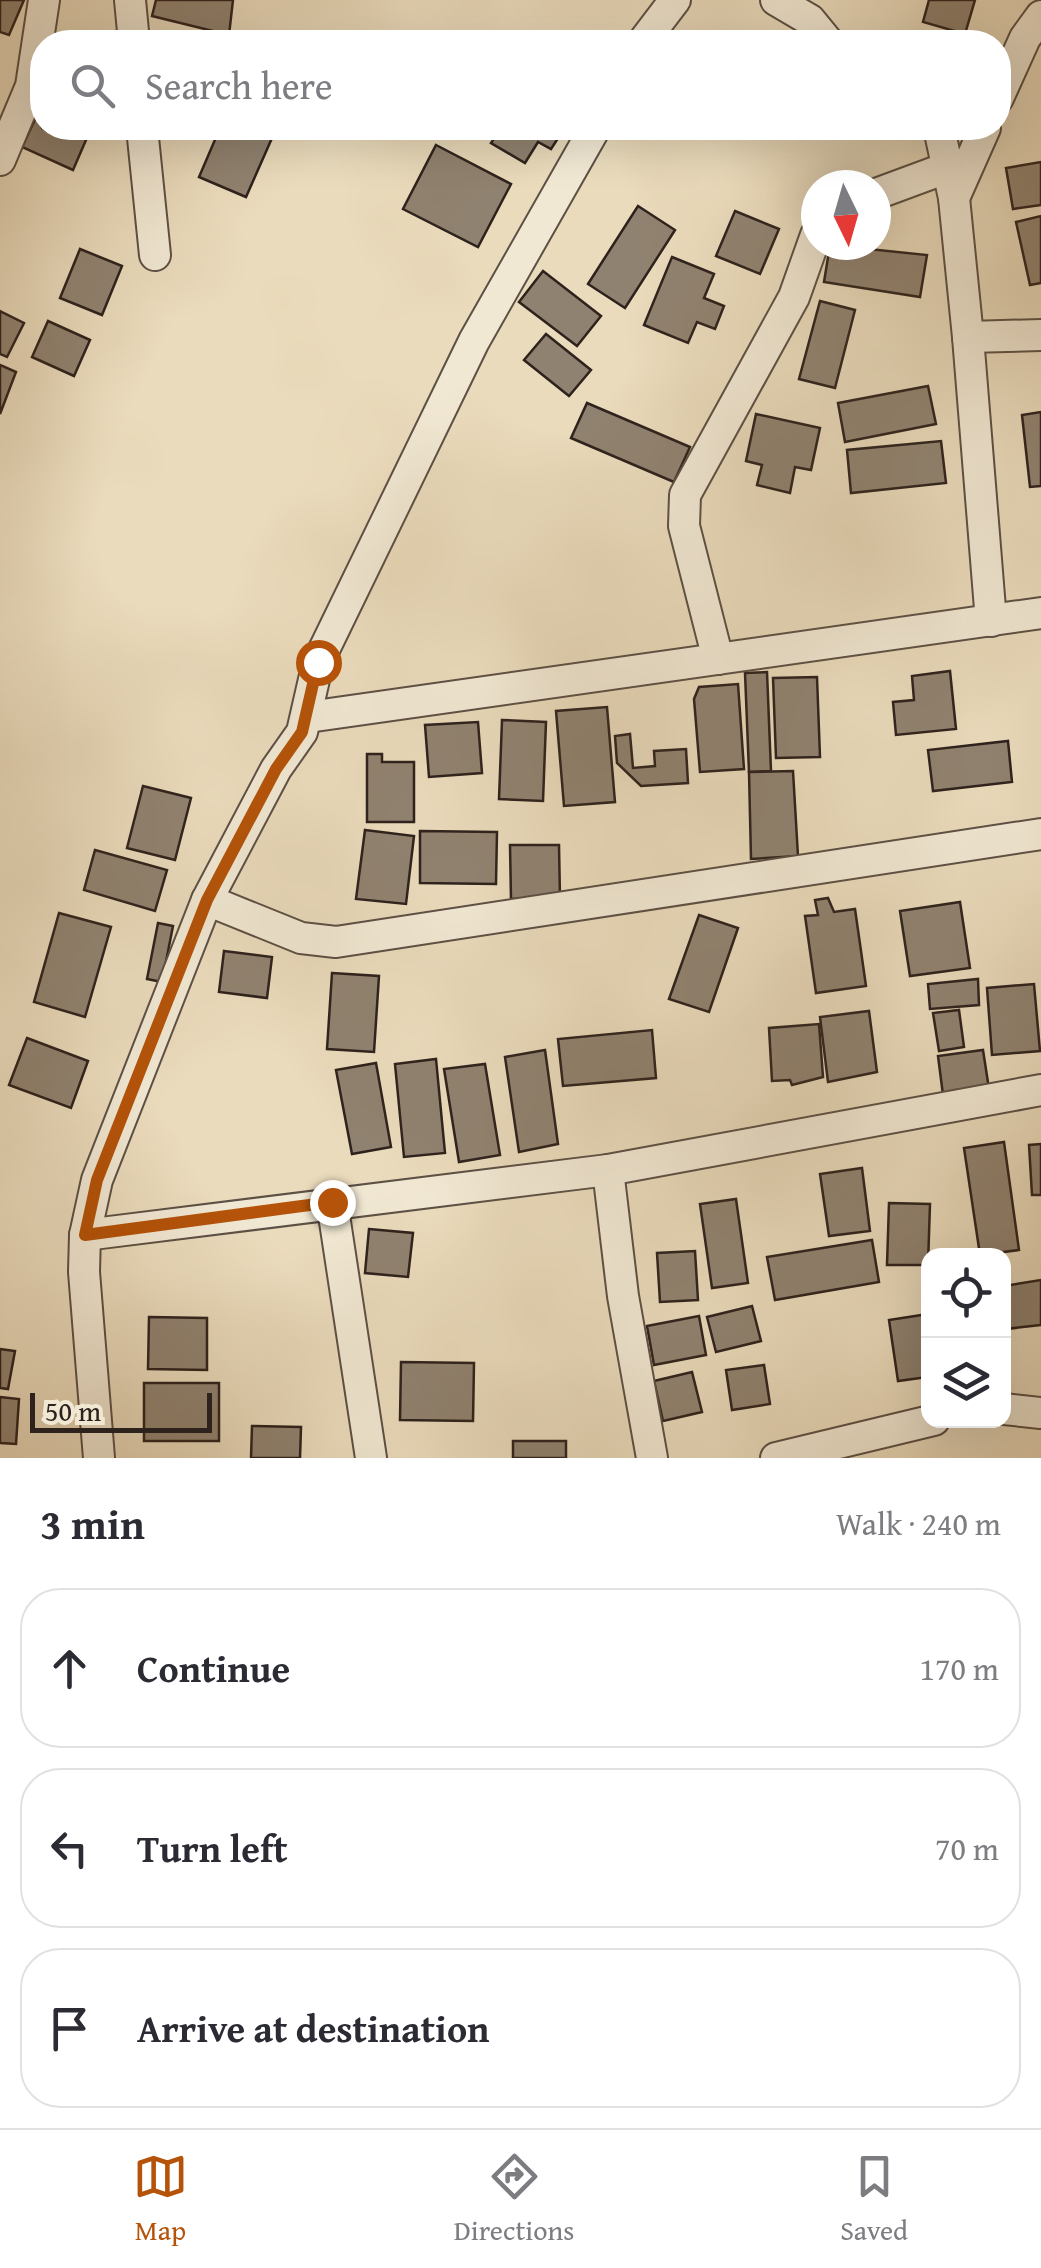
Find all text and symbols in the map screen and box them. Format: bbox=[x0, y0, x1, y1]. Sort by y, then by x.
search box bbox=[30, 30, 1011, 140]
text: Search here bbox=[145, 57, 333, 113]
icon: search bbox=[65, 58, 120, 113]
north arrow bbox=[801, 170, 891, 260]
route start bbox=[296, 640, 342, 686]
route end bbox=[310, 1180, 356, 1226]
map controls bbox=[921, 1248, 1011, 1428]
button: locate bbox=[921, 1248, 1011, 1338]
button: layers bbox=[921, 1338, 1011, 1428]
scale bar bbox=[30, 1388, 212, 1432]
text: 50 m bbox=[45, 1390, 101, 1431]
text: 3 min bbox=[40, 1493, 145, 1554]
text: Walk · 240 m bbox=[836, 1500, 1001, 1547]
text: Continue bbox=[137, 1640, 290, 1696]
icon: ahead bbox=[42, 1641, 97, 1696]
text: 170 m bbox=[920, 1645, 999, 1692]
text: Turn left bbox=[137, 1820, 288, 1876]
icon: left bbox=[42, 1821, 97, 1876]
text: 70 m bbox=[935, 1825, 999, 1872]
text: Arrive at destination bbox=[137, 2000, 490, 2056]
icon: arrive bbox=[42, 2001, 97, 2056]
tab: Map bbox=[133, 2149, 188, 2250]
tab: Directions bbox=[454, 2149, 574, 2250]
tab: Saved bbox=[840, 2149, 908, 2250]

